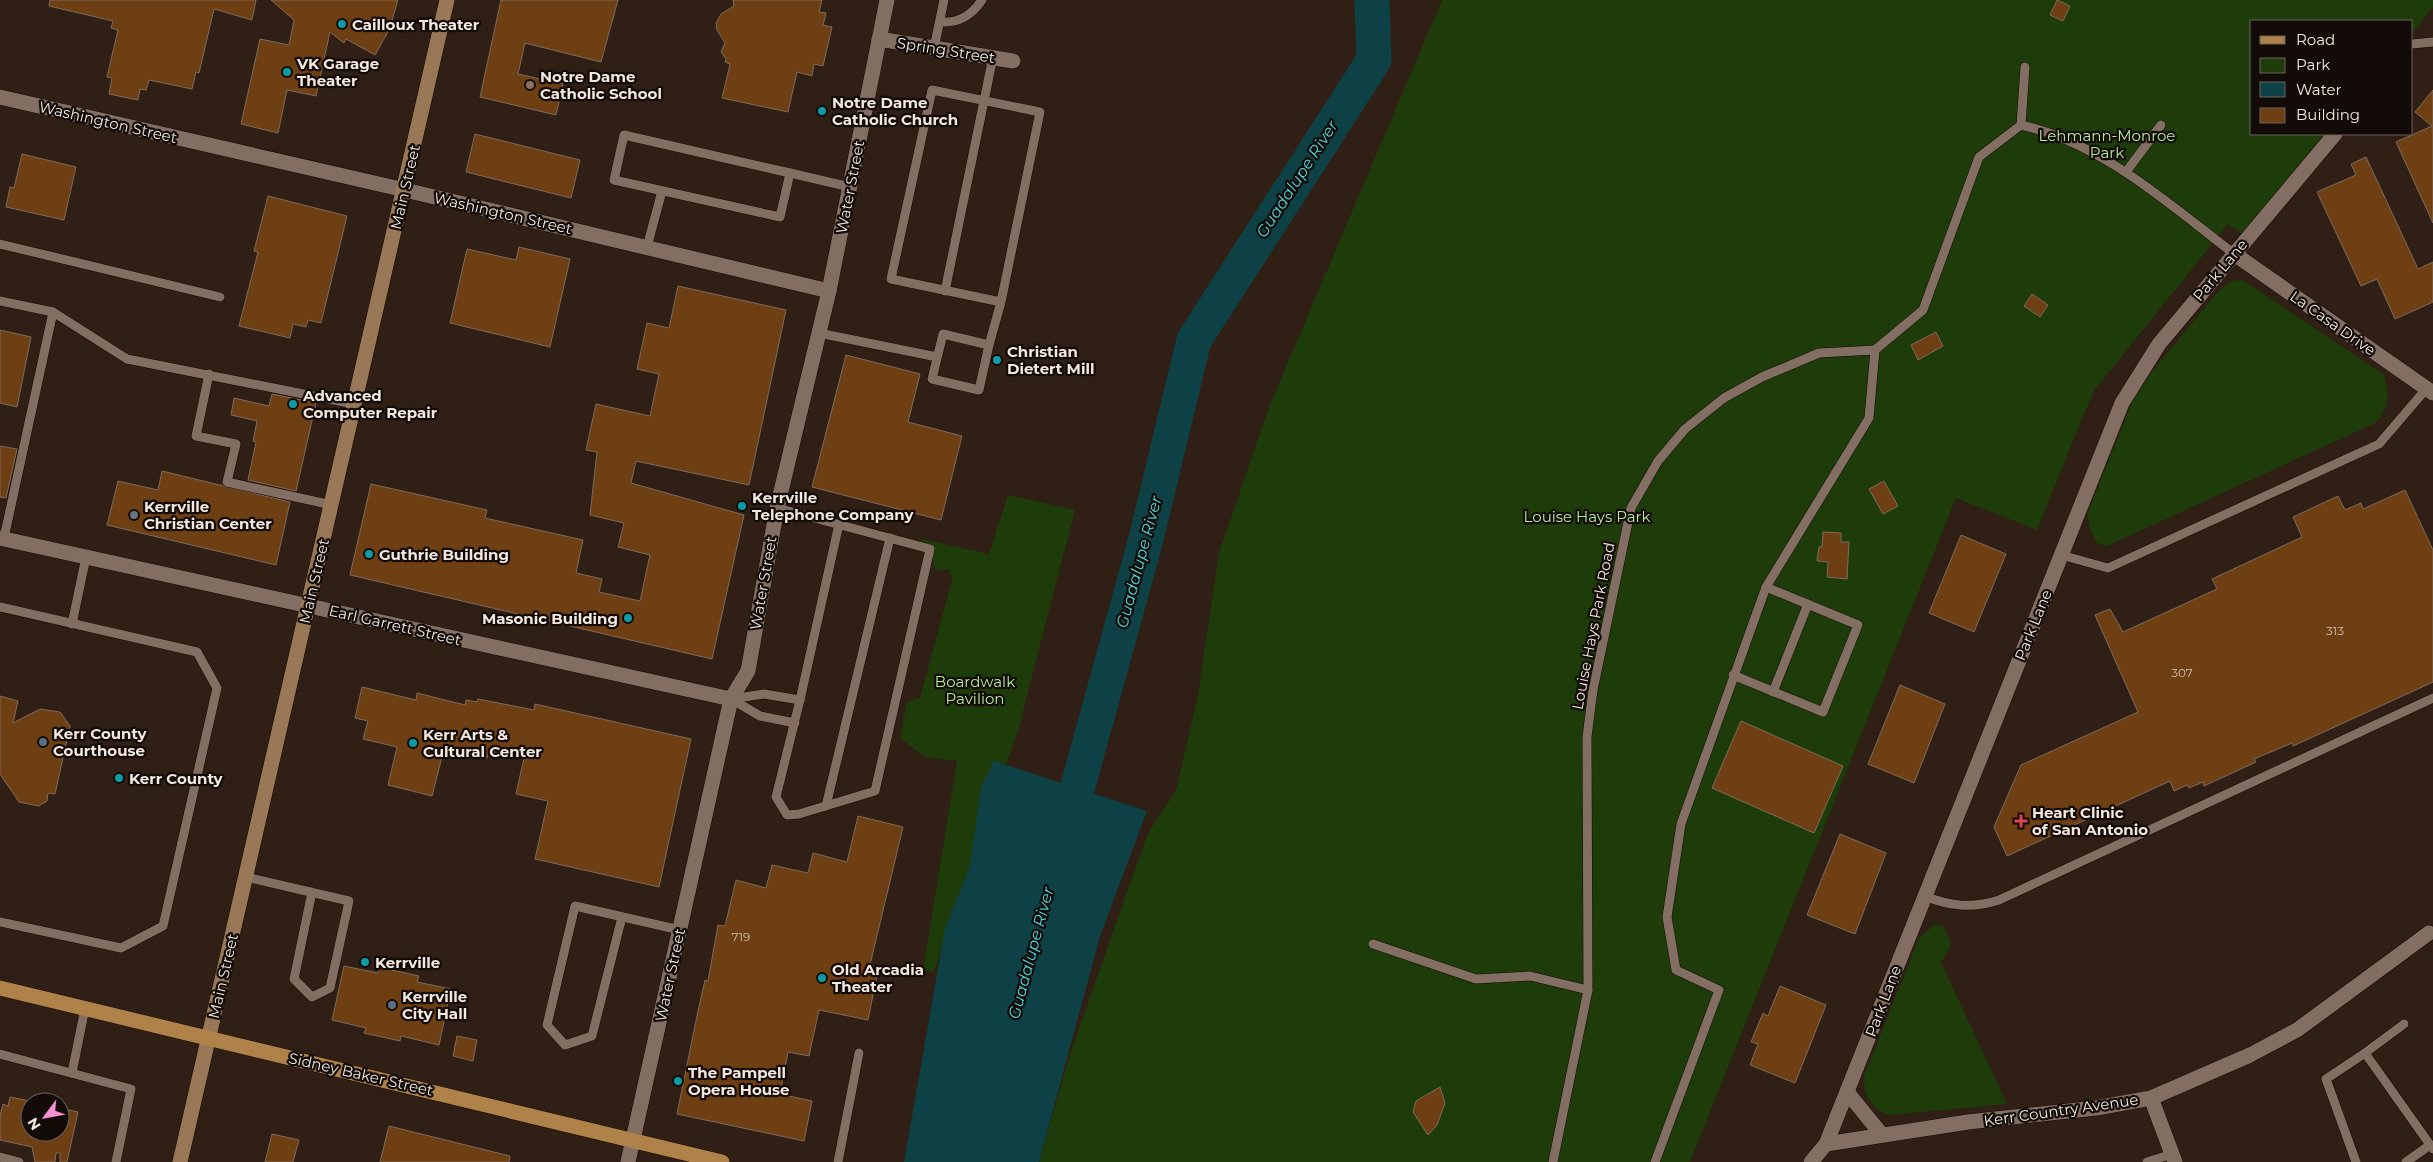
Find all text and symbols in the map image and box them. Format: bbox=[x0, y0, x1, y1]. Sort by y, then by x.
place label: Cailloux Theater bbox=[352, 15, 480, 34]
marker: Cailloux Theater bbox=[336, 18, 348, 30]
legend bbox=[2250, 20, 2413, 135]
text: Road bbox=[2296, 30, 2335, 49]
street label: Spring Street bbox=[896, 33, 996, 67]
place label: VK Garage Theater bbox=[296, 54, 379, 90]
text: Park bbox=[2296, 55, 2330, 74]
marker: VK Garage Theater bbox=[281, 66, 293, 78]
place label: Notre Dame Catholic School bbox=[540, 67, 662, 103]
marker: Notre Dame Catholic School bbox=[524, 79, 536, 91]
text: Water bbox=[2296, 80, 2342, 99]
place label: Notre Dame Catholic Church bbox=[832, 93, 958, 129]
street label: Washington Street bbox=[37, 97, 179, 147]
marker: Notre Dame Catholic Church bbox=[816, 105, 828, 117]
text: Building bbox=[2296, 105, 2360, 124]
water label: Guadalupe River bbox=[1252, 116, 1342, 241]
park label: Lehmann-Monroe Park bbox=[2039, 126, 2175, 162]
street label: Water Street bbox=[832, 139, 868, 235]
street label: Main Street bbox=[386, 143, 424, 231]
street label: Washington Street bbox=[432, 188, 574, 238]
street label: Park Lane bbox=[2189, 235, 2251, 305]
street label: La Casa Drive bbox=[2286, 286, 2380, 360]
place label: Christian Dietert Mill bbox=[1007, 342, 1094, 378]
marker: Christian Dietert Mill bbox=[991, 354, 1003, 366]
place label: Advanced Computer Repair bbox=[302, 386, 438, 422]
marker: Advanced Computer Repair bbox=[287, 398, 299, 410]
place label: Kerrville Telephone Company bbox=[752, 488, 914, 524]
water label: Guadalupe River bbox=[1112, 493, 1166, 630]
place label: Kerrville Christian Center bbox=[144, 497, 272, 533]
marker: Kerrville Telephone Company bbox=[736, 500, 748, 512]
park label: Louise Hays Park bbox=[1524, 507, 1650, 526]
marker: Kerrville Christian Center bbox=[128, 509, 140, 521]
street label: Water Street bbox=[745, 535, 781, 631]
street label: Main Street bbox=[295, 537, 333, 625]
street label: Louise Hays Park Road bbox=[1567, 541, 1619, 711]
place label: Guthrie Building bbox=[379, 545, 509, 564]
marker: Guthrie Building bbox=[363, 548, 375, 560]
street label: Park Lane bbox=[2010, 587, 2056, 663]
street label: Earl Garrett Street bbox=[327, 601, 463, 649]
place label: Masonic Building bbox=[482, 609, 618, 628]
marker: Masonic Building bbox=[622, 612, 634, 624]
house number: 313 bbox=[2326, 623, 2344, 638]
house number: 307 bbox=[2171, 665, 2193, 680]
park label: Boardwalk Pavilion bbox=[935, 672, 1015, 708]
place label: Kerr County Courthouse bbox=[53, 724, 148, 760]
place label: Kerr Arts & Cultural Center bbox=[423, 725, 542, 761]
marker: Kerr County Courthouse bbox=[37, 736, 49, 748]
marker: Kerr Arts & Cultural Center bbox=[407, 737, 419, 749]
place label: Kerr County bbox=[129, 769, 224, 788]
marker: Kerr County bbox=[113, 772, 125, 784]
place label: Heart Clinic of San Antonio bbox=[2032, 803, 2148, 839]
marker: Heart Clinic of San Antonio bbox=[2014, 814, 2028, 828]
water label: Guadalupe River bbox=[1004, 884, 1058, 1021]
street label: Water Street bbox=[651, 927, 689, 1023]
house number: 719 bbox=[732, 929, 750, 944]
street label: Main Street bbox=[204, 932, 242, 1020]
place label: Kerrville bbox=[375, 953, 440, 972]
marker: Kerrville bbox=[359, 956, 371, 968]
place label: Old Arcadia Theater bbox=[832, 960, 924, 996]
street label: Park Lane bbox=[1861, 963, 1905, 1039]
marker: Old Arcadia Theater bbox=[816, 972, 828, 984]
place label: Kerrville City Hall bbox=[402, 987, 467, 1023]
marker: Kerrville City Hall bbox=[386, 999, 398, 1011]
street label: Sidney Baker Street bbox=[287, 1048, 435, 1100]
place label: The Pampell Opera House bbox=[688, 1063, 790, 1099]
marker: The Pampell Opera House bbox=[672, 1075, 684, 1087]
street label: Kerr Country Avenue bbox=[1983, 1090, 2139, 1130]
north arrow bbox=[20, 1092, 70, 1142]
text: N bbox=[23, 1114, 45, 1133]

